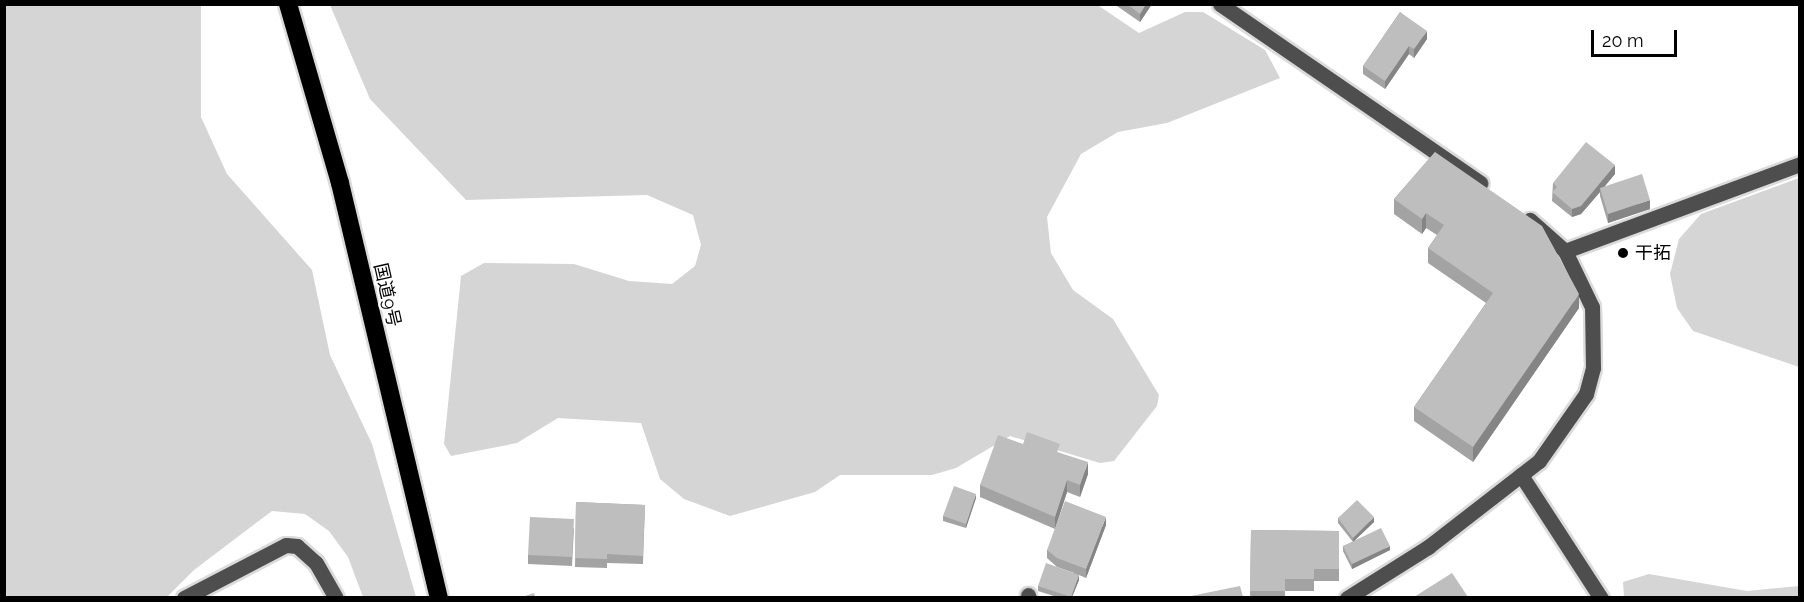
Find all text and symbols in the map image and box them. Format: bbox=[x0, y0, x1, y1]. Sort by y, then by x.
scale bar bbox=[1594, 18, 1680, 56]
text: 20 m bbox=[1602, 30, 1644, 51]
place label: 干拓 bbox=[1635, 242, 1671, 264]
marker: 干拓 bbox=[1616, 246, 1630, 260]
street label: 国道9号 bbox=[369, 261, 405, 329]

